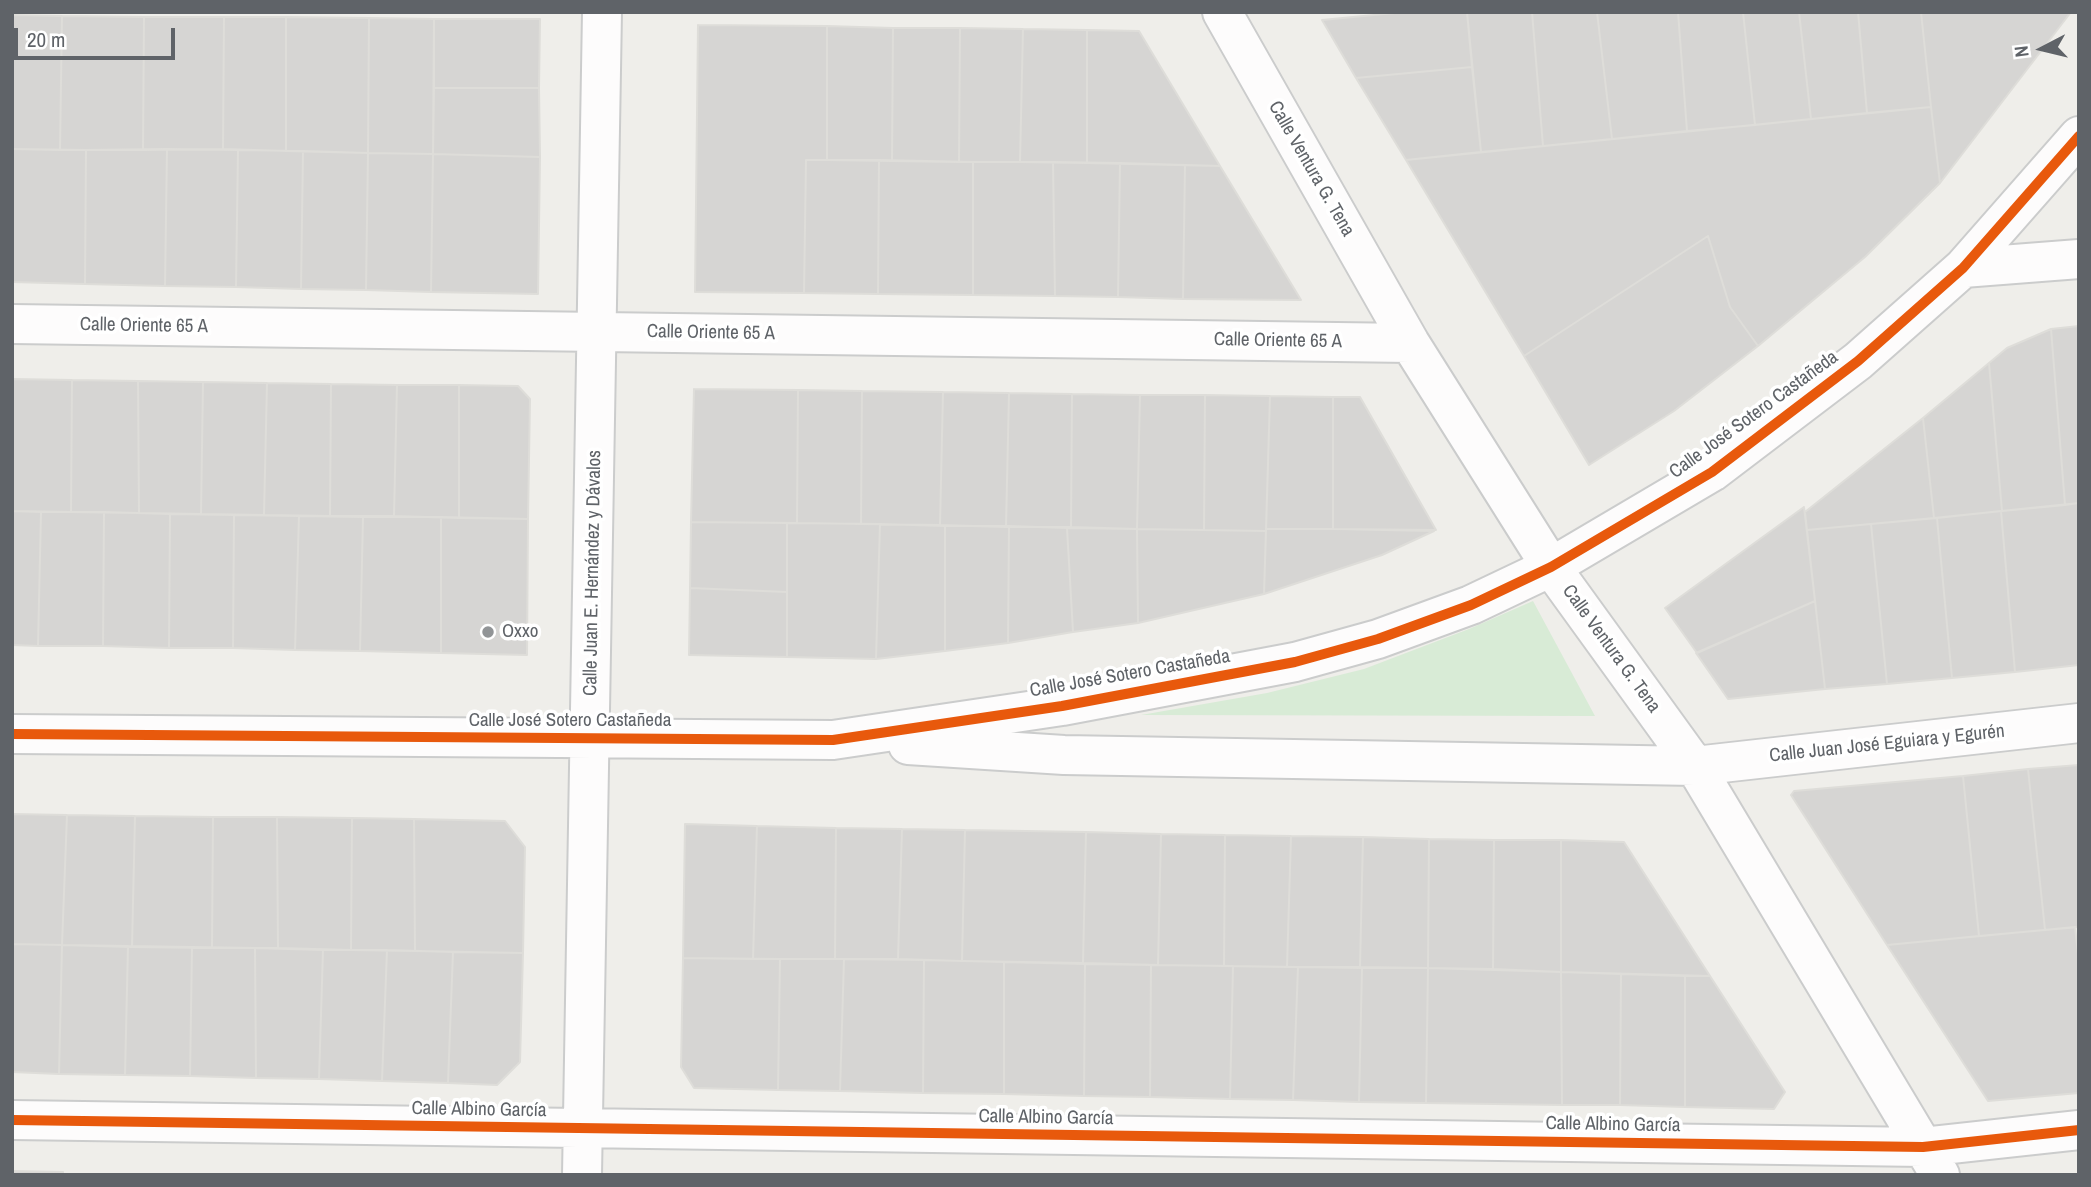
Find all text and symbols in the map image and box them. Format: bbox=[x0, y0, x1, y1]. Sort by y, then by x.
scale bar bbox=[18, 14, 178, 58]
north arrow bbox=[2007, 14, 2077, 84]
text: 20 m bbox=[27, 25, 65, 54]
text: N bbox=[2008, 44, 2035, 59]
street label: Calle Ventura G. Tena bbox=[1263, 97, 1359, 241]
street label: Calle Oriente 65 A bbox=[80, 313, 208, 339]
street label: Calle Oriente 65 A bbox=[647, 320, 775, 346]
street label: Calle Oriente 65 A bbox=[1214, 328, 1342, 354]
street label: Calle José Sotero Castañeda bbox=[1665, 346, 1843, 484]
street label: Calle Juan E. Hernández y Dávalos bbox=[579, 450, 607, 696]
street label: Calle Ventura G. Tena bbox=[1557, 581, 1665, 717]
place label: Oxxo bbox=[502, 621, 538, 643]
marker: Oxxo bbox=[480, 624, 496, 640]
street label: Calle José Sotero Castañeda bbox=[1028, 645, 1232, 703]
street label: Calle José Sotero Castañeda bbox=[469, 710, 671, 732]
street label: Calle Juan José Eguiara y Egurén bbox=[1768, 720, 2006, 768]
street label: Calle Albino García bbox=[411, 1097, 547, 1123]
street label: Calle Albino García bbox=[978, 1105, 1114, 1131]
street label: Calle Albino García bbox=[1545, 1112, 1681, 1138]

